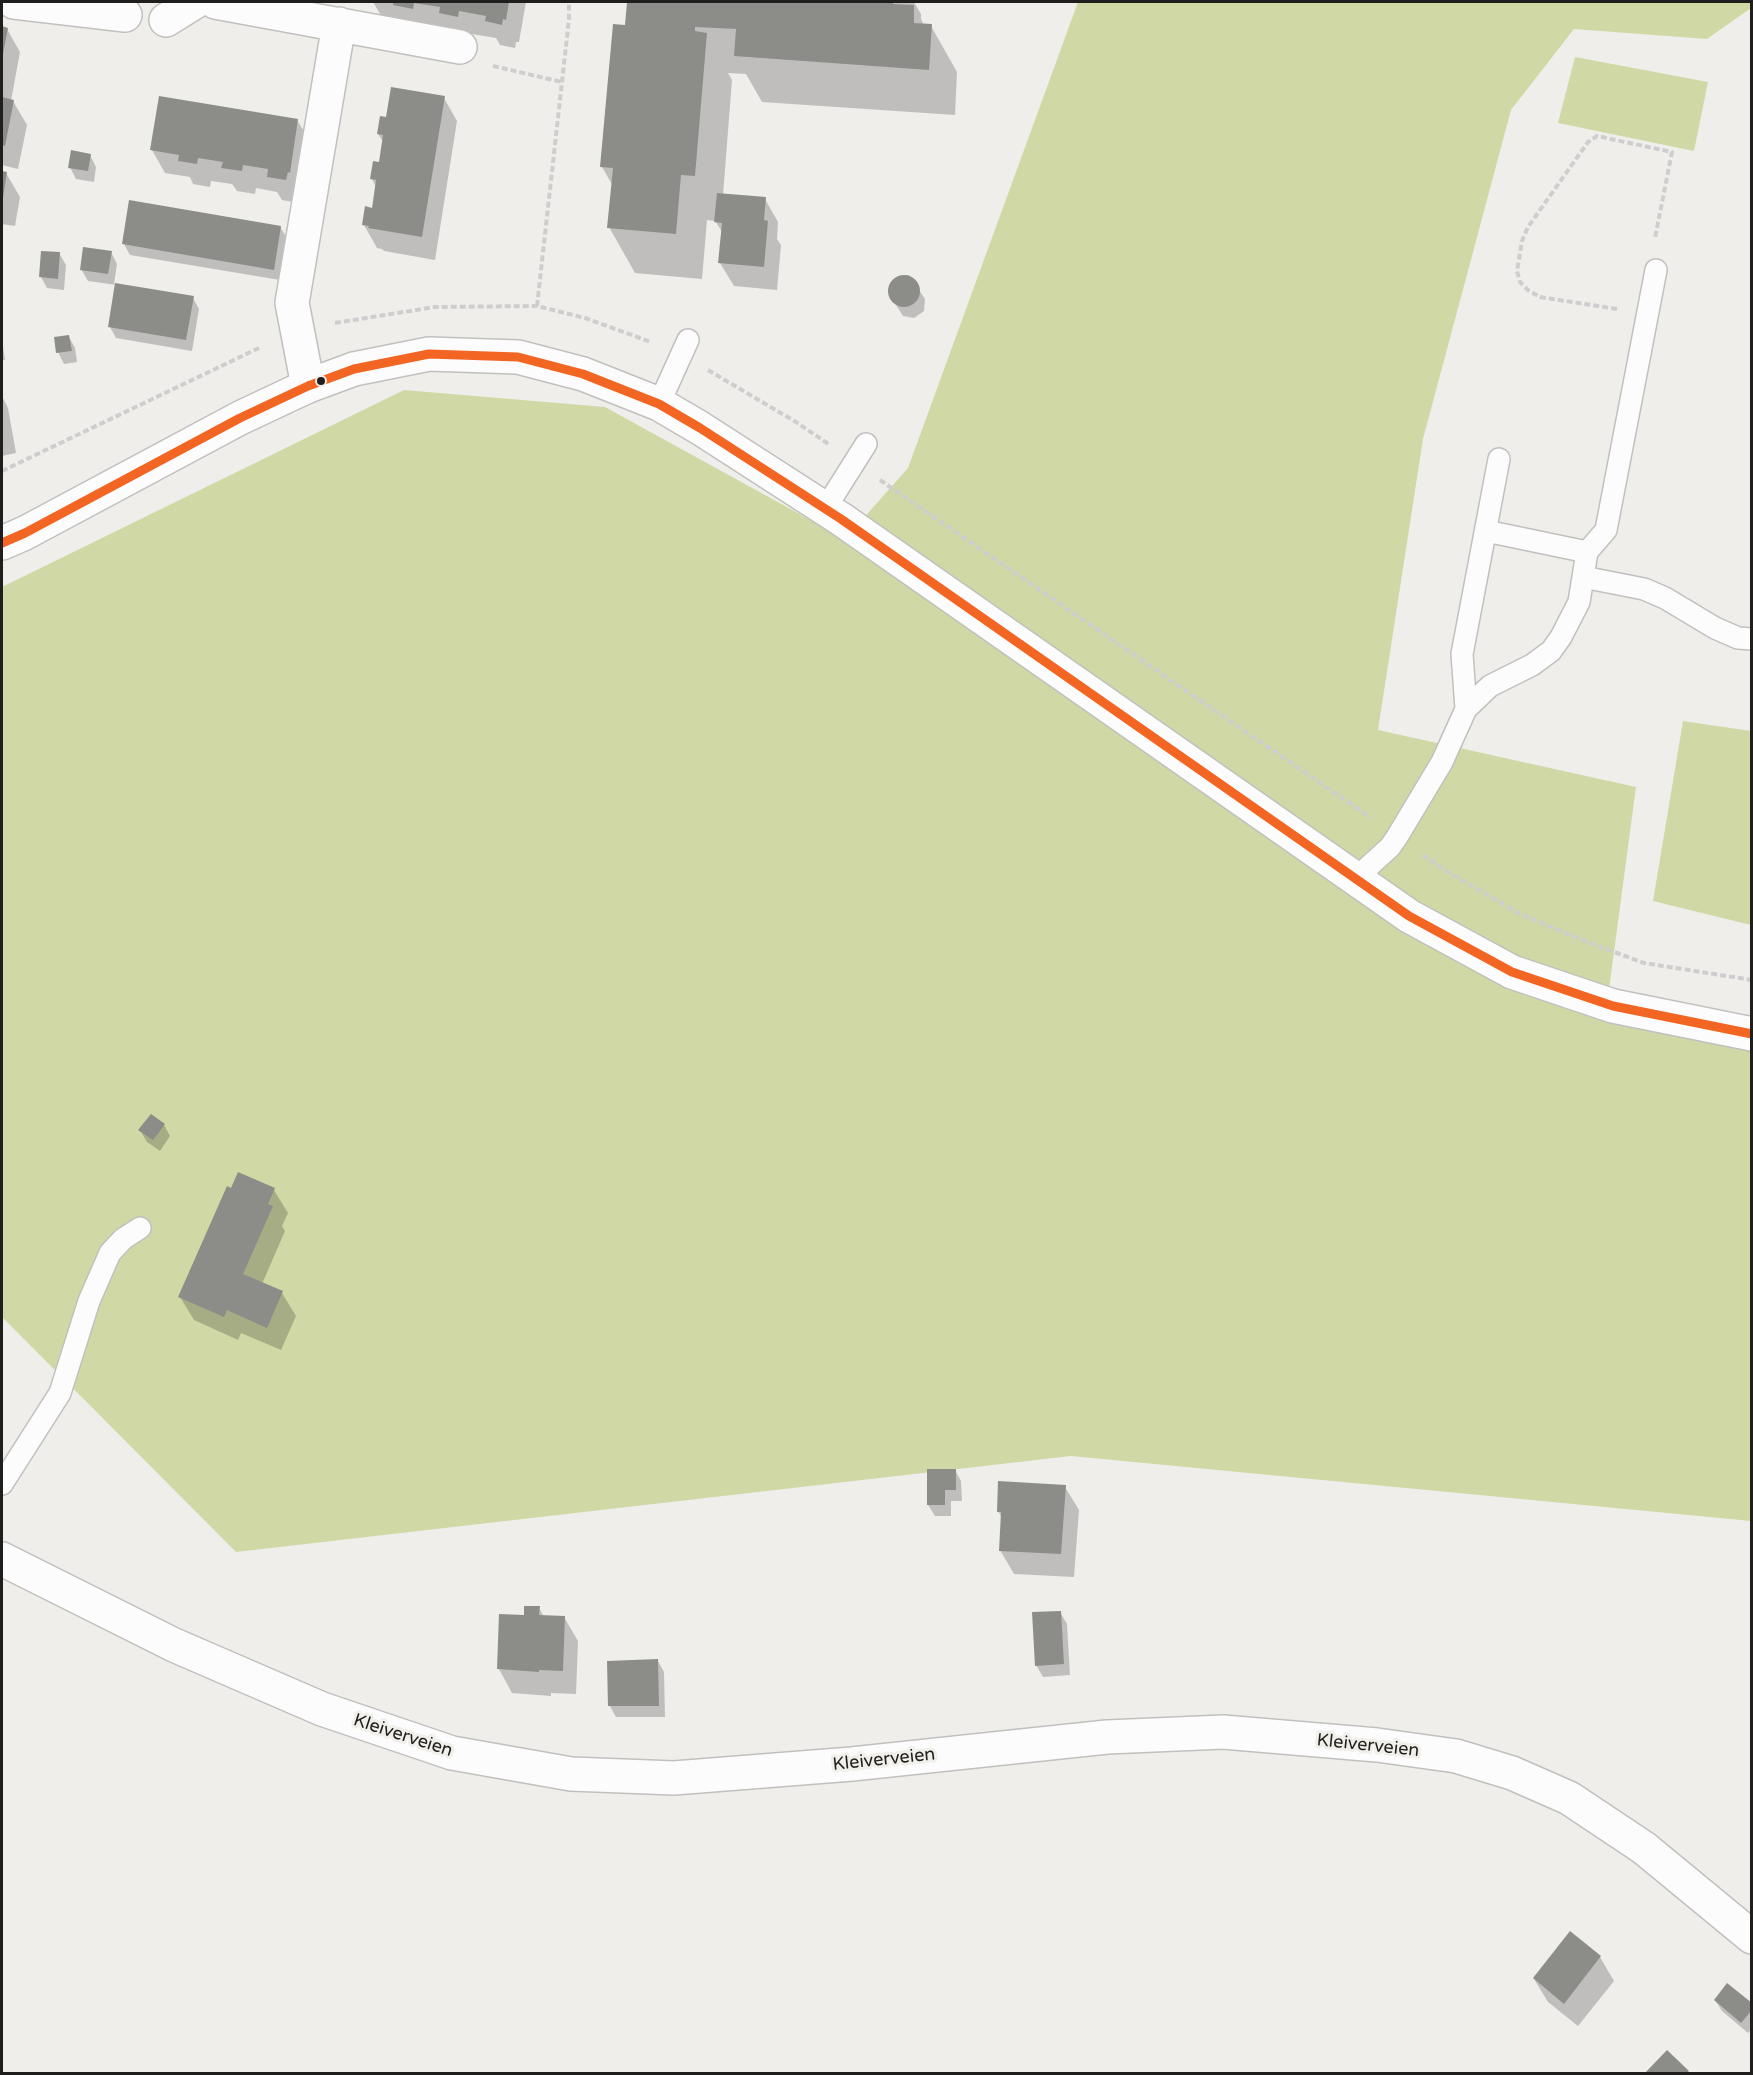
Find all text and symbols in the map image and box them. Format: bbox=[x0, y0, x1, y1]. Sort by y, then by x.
unlabelled marker bbox=[315, 375, 327, 387]
street label: Kleiverveien bbox=[351, 1710, 455, 1762]
street label: Kleiverveien bbox=[1316, 1730, 1420, 1762]
street label: Kleiverveien bbox=[832, 1744, 936, 1776]

